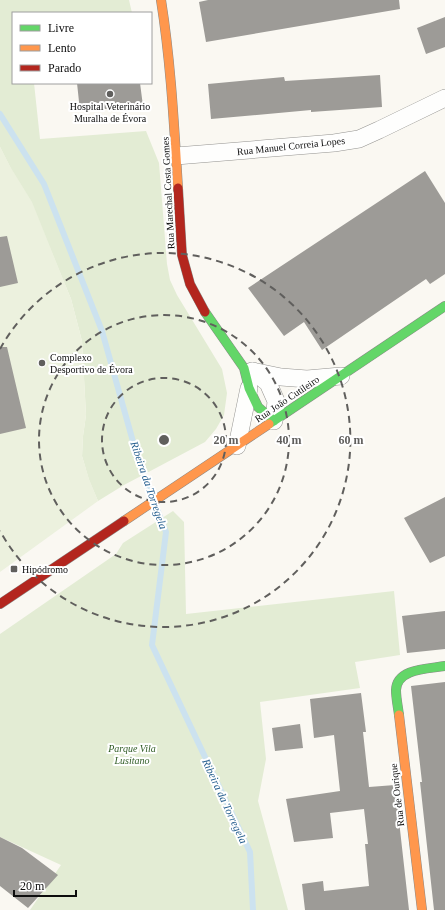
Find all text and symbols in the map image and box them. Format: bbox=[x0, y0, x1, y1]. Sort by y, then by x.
legend bbox=[12, 12, 152, 84]
text: Livre bbox=[48, 21, 74, 35]
text: Lento bbox=[48, 41, 76, 55]
text: Parado bbox=[48, 61, 81, 75]
marker: Hospital Veterinário Muralha de Évora bbox=[105, 89, 115, 99]
place label: Hospital Veterinário Muralha de Évora bbox=[70, 101, 150, 124]
street label: Rua Manuel Correia Lopes bbox=[236, 135, 346, 157]
street label: Rua Marechal Costa Gomes bbox=[160, 136, 176, 249]
place label: Complexo Desportivo de Évora bbox=[50, 352, 133, 375]
marker: Complexo Desportivo de Évora bbox=[37, 358, 47, 368]
street label: Rua João Cutileiro bbox=[253, 373, 321, 425]
centre of rings bbox=[157, 433, 171, 447]
text: 20 m bbox=[214, 433, 239, 447]
text: 40 m bbox=[277, 433, 302, 447]
text: 60 m bbox=[339, 433, 364, 447]
water label: Ribeira da Torregela bbox=[128, 439, 170, 531]
marker: Hipódromo bbox=[9, 564, 19, 574]
place label: Hipódromo bbox=[22, 564, 68, 575]
park label: Parque Vila Lusitano bbox=[107, 743, 156, 766]
water label: Ribeira da Torregela bbox=[200, 756, 250, 846]
street label: Rua de Ourique bbox=[388, 762, 406, 827]
scale bar bbox=[14, 872, 76, 898]
text: 20 m bbox=[20, 879, 45, 893]

